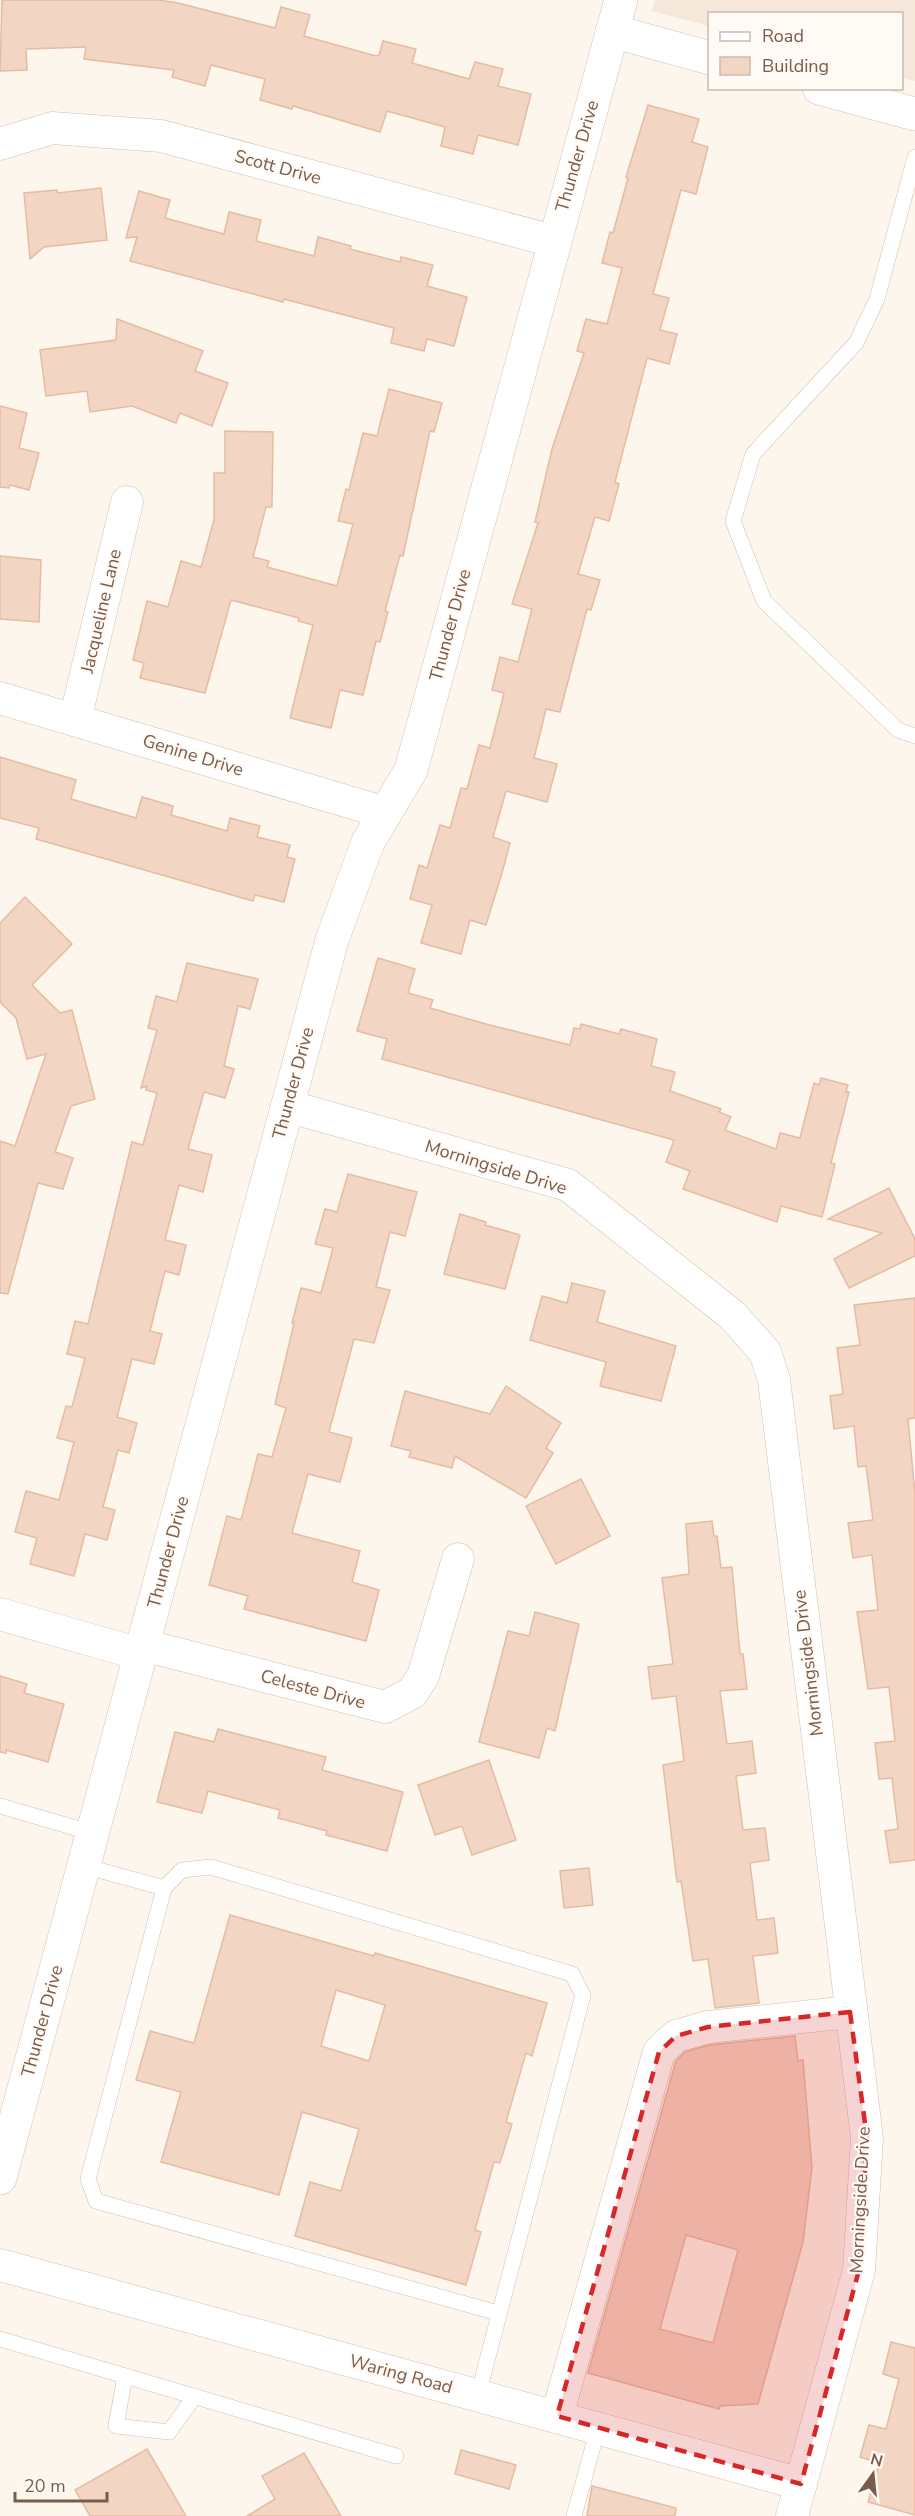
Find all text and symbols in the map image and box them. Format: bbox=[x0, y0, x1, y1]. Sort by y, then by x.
legend bbox=[708, 12, 903, 90]
text: Road bbox=[762, 24, 804, 48]
text: Building bbox=[762, 54, 829, 78]
street label: Thunder Drive bbox=[550, 97, 604, 215]
street label: Scott Drive bbox=[232, 144, 324, 190]
street label: Jacqueline Lane bbox=[75, 547, 127, 676]
street label: Thunder Drive bbox=[423, 566, 477, 684]
street label: Genine Drive bbox=[140, 728, 246, 782]
street label: Thunder Drive bbox=[266, 1024, 320, 1142]
street label: Morningside Drive bbox=[422, 1134, 570, 1200]
street label: Thunder Drive bbox=[141, 1493, 195, 1611]
street label: Morningside Drive bbox=[787, 1588, 829, 1738]
street label: Celeste Drive bbox=[258, 1663, 368, 1715]
street label: Thunder Drive bbox=[15, 1962, 69, 2080]
street label: Morningside Drive bbox=[844, 2126, 876, 2274]
street label: Waring Road bbox=[347, 2349, 455, 2399]
north arrow bbox=[843, 2444, 903, 2504]
text: N bbox=[868, 2448, 885, 2473]
scale bar bbox=[15, 2465, 106, 2503]
text: 20 m bbox=[24, 2474, 66, 2498]

